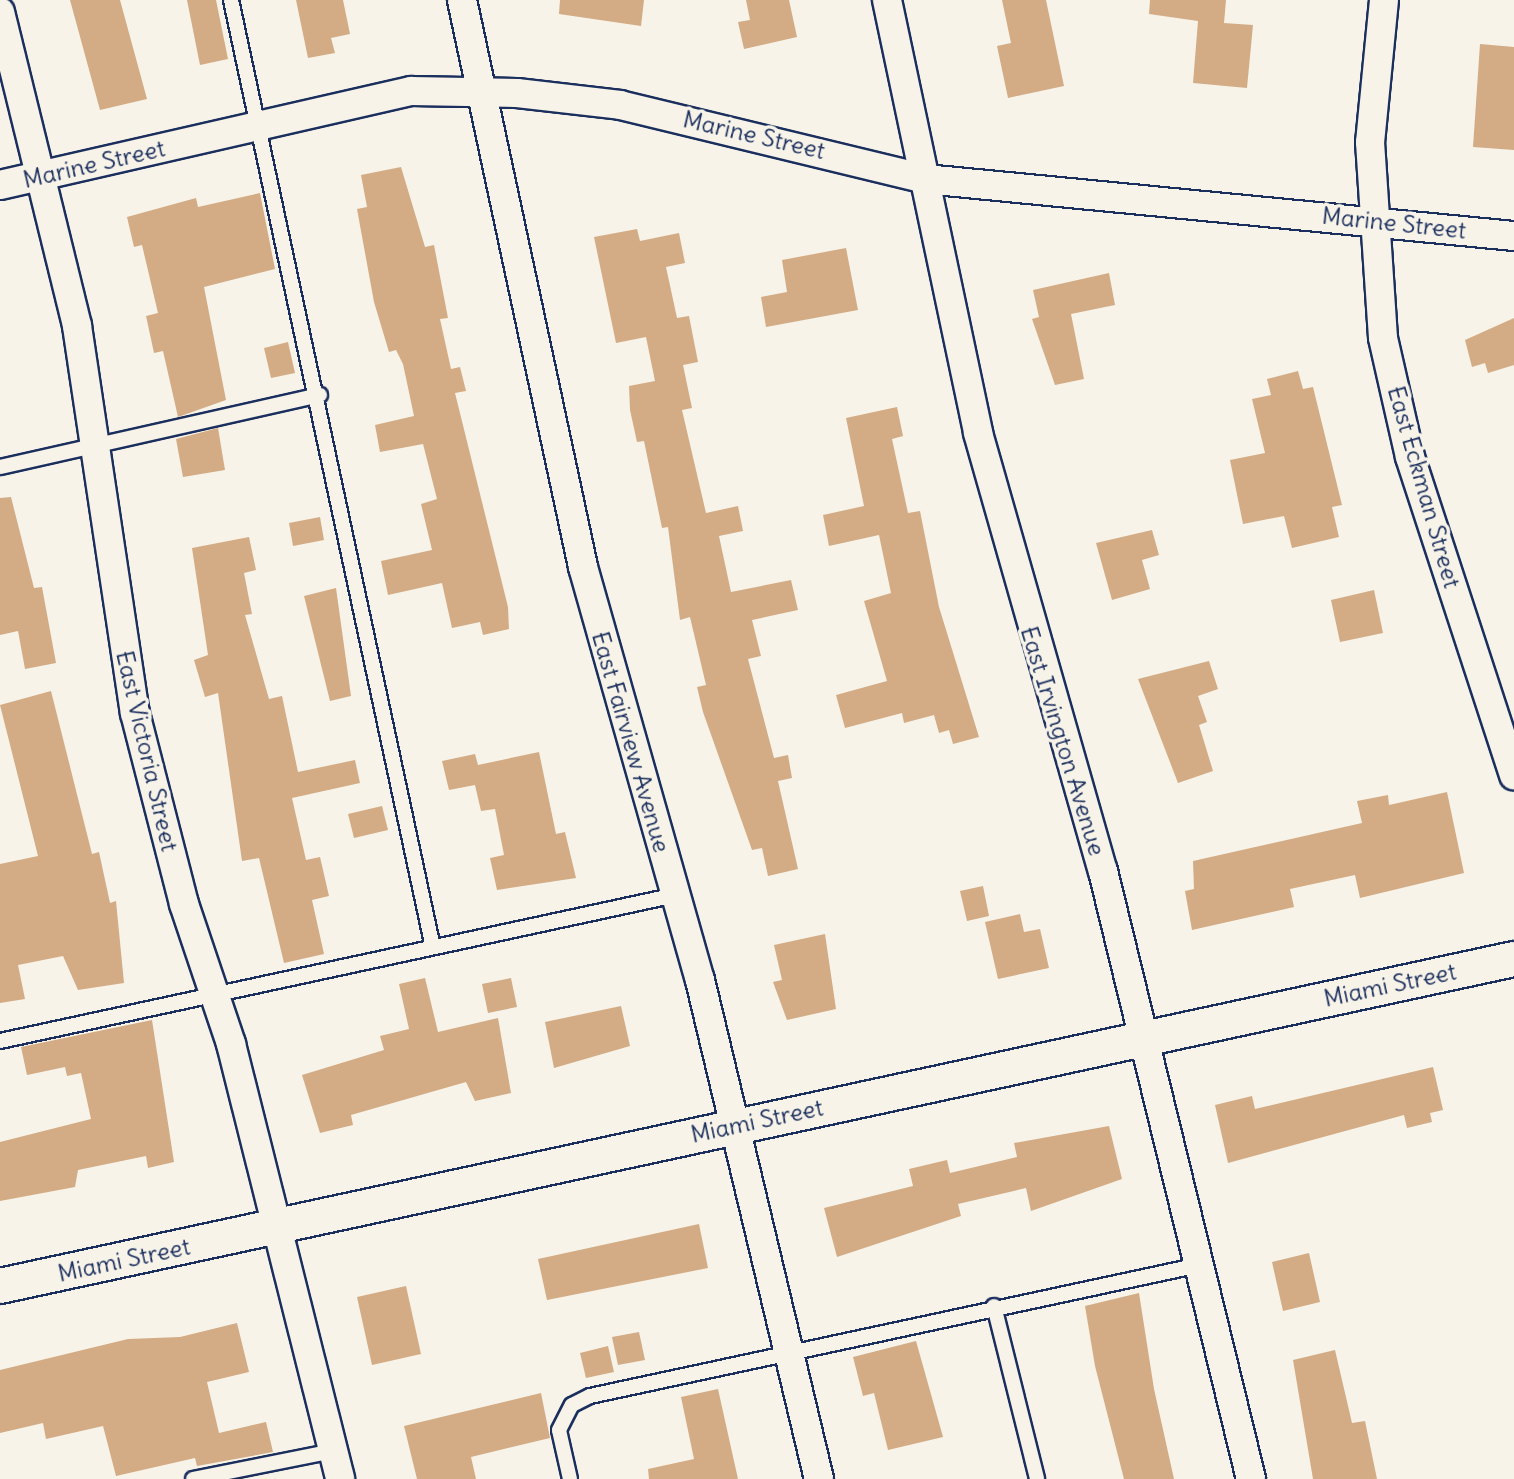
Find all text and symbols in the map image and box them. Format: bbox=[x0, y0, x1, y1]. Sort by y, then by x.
street label: Marine Street bbox=[680, 105, 828, 165]
street label: Marine Street bbox=[20, 134, 168, 194]
street label: Marine Street bbox=[1321, 201, 1467, 245]
street label: East Eckman Street bbox=[1381, 383, 1467, 591]
street label: East Irvington Avenue bbox=[1014, 623, 1112, 859]
street label: East Fairview Avenue bbox=[586, 628, 676, 856]
street label: East Victoria Street bbox=[110, 648, 184, 854]
street label: Miami Street bbox=[1321, 957, 1459, 1013]
street label: Miami Street bbox=[688, 1093, 826, 1149]
street label: Miami Street bbox=[55, 1232, 193, 1288]

